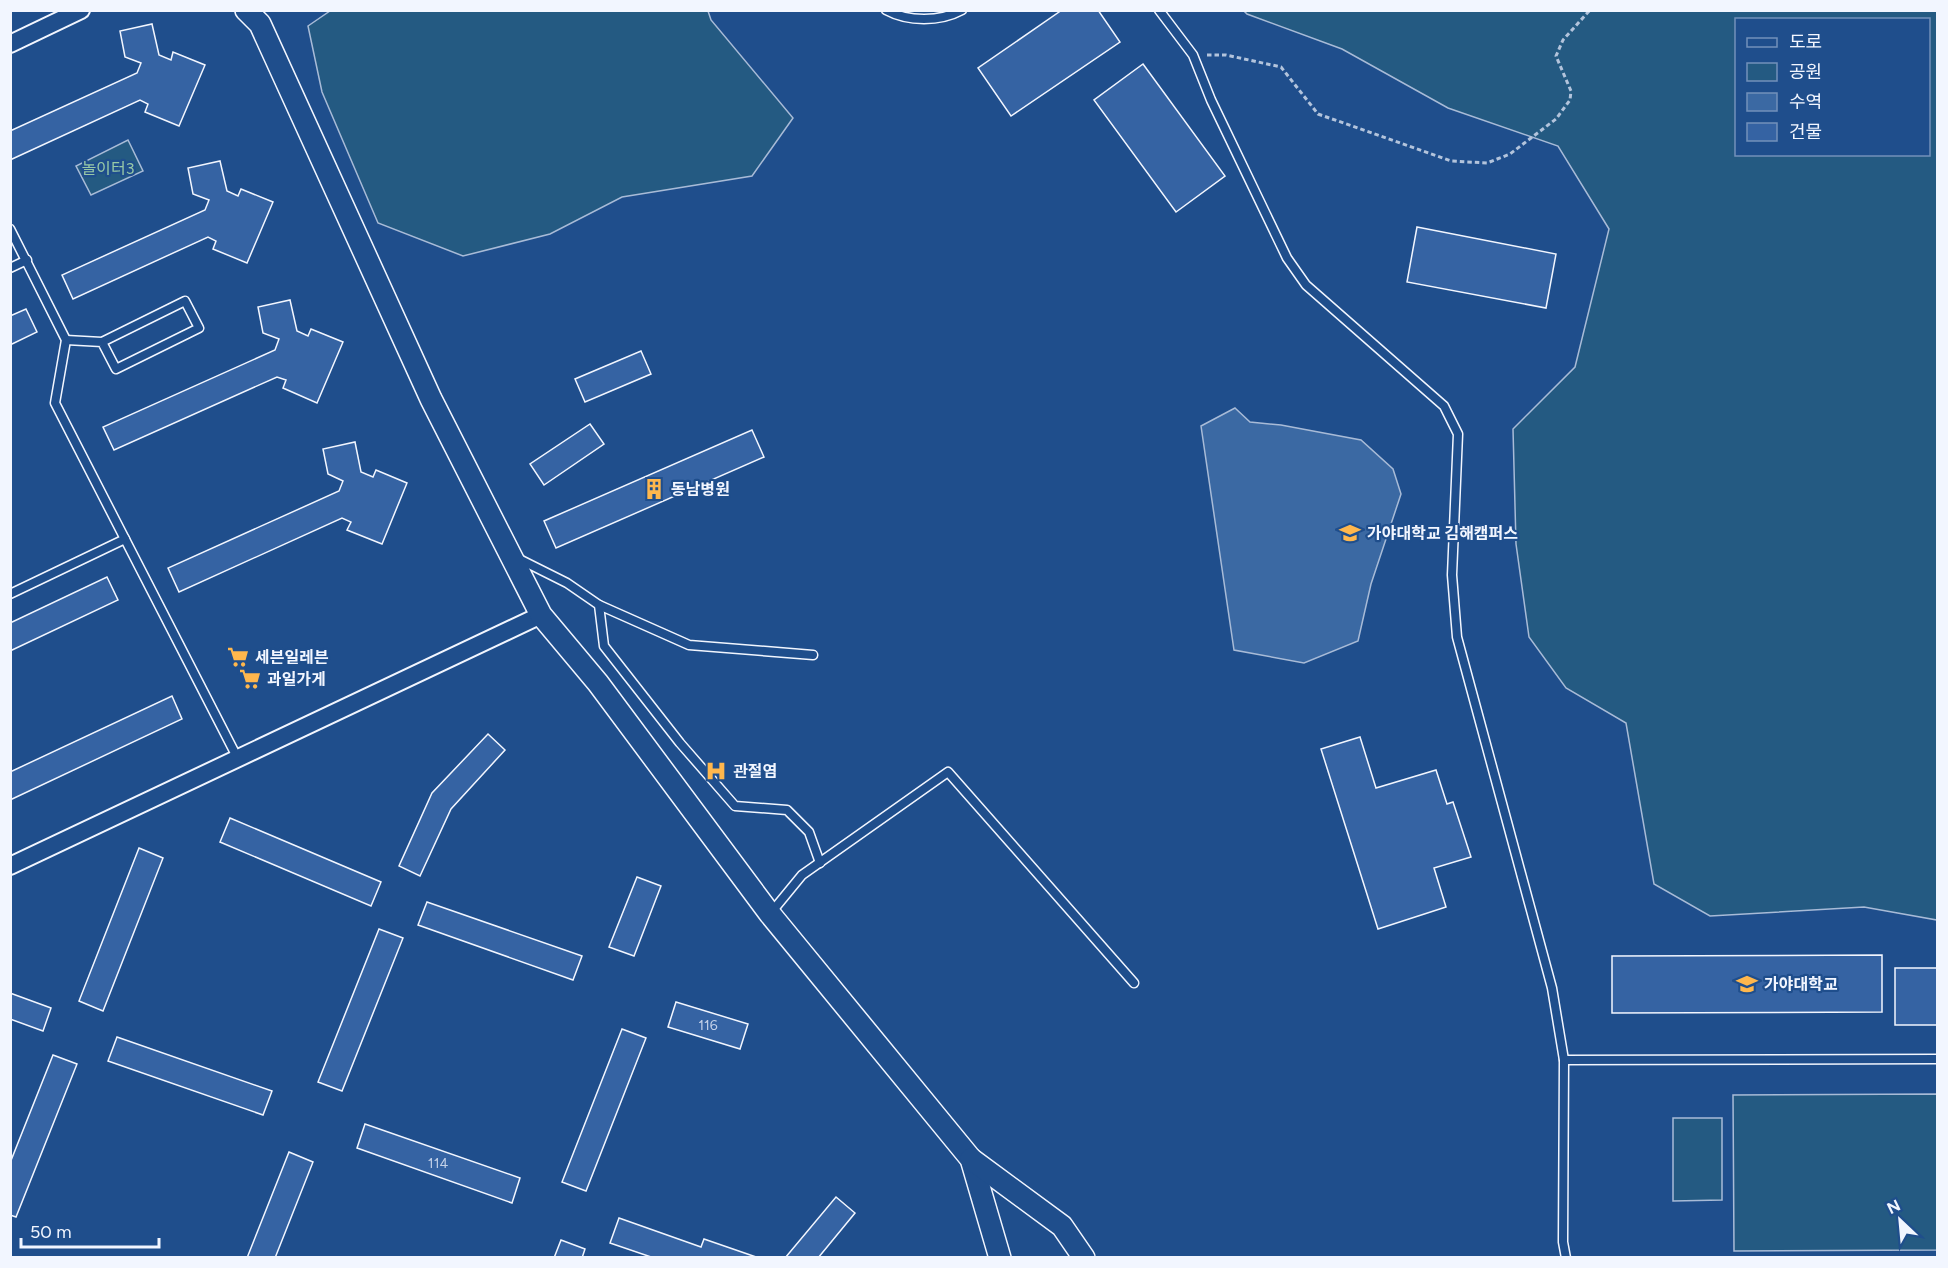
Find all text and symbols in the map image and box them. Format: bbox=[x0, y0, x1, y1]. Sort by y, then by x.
legend bbox=[1735, 18, 1930, 156]
text: 도로 bbox=[1789, 31, 1822, 53]
text: 공원 bbox=[1789, 61, 1822, 83]
text: 수역 bbox=[1789, 91, 1822, 113]
text: 건물 bbox=[1789, 121, 1822, 143]
park label: 놀이터3 bbox=[82, 159, 134, 178]
building icon: 동남병원 bbox=[642, 477, 666, 501]
place label: 동남병원 bbox=[671, 480, 730, 499]
school or university icon: 가야대학교 김해캠퍼스 bbox=[1338, 521, 1362, 545]
place label: 가야대학교 김해캠퍼스 bbox=[1367, 524, 1518, 543]
supermarket icon: 세븐일레븐 bbox=[226, 645, 250, 669]
place label: 세븐일레븐 bbox=[255, 648, 329, 667]
supermarket icon: 과일가게 bbox=[238, 667, 262, 691]
place label: 과일가게 bbox=[267, 670, 326, 689]
hospital icon: 관절염 bbox=[704, 759, 728, 783]
place label: 관절염 bbox=[733, 762, 777, 781]
school or university icon: 가야대학교 bbox=[1735, 972, 1759, 996]
place label: 가야대학교 bbox=[1764, 975, 1838, 994]
house number: 116 bbox=[698, 1017, 718, 1034]
house number: 114 bbox=[428, 1155, 448, 1172]
north arrow bbox=[1870, 1190, 1930, 1250]
text: N bbox=[1884, 1196, 1903, 1218]
scale bar bbox=[21, 1211, 159, 1249]
text: 50 m bbox=[30, 1221, 72, 1243]

